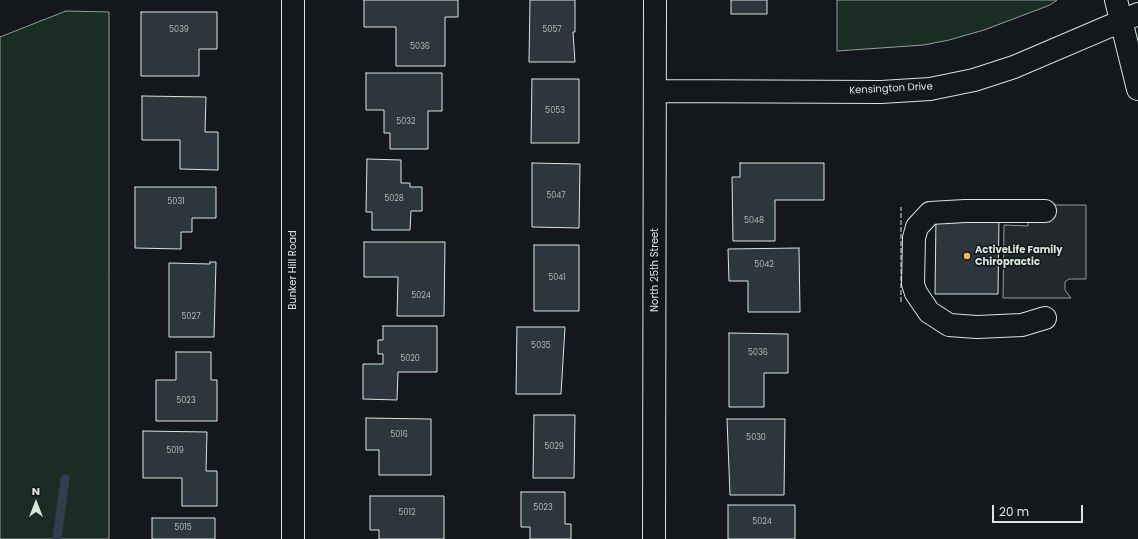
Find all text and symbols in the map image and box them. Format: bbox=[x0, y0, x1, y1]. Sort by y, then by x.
house number: 5039 bbox=[169, 25, 189, 35]
house number: 5057 bbox=[542, 25, 562, 35]
house number: 5036 bbox=[410, 42, 430, 52]
street label: Kensington Drive bbox=[849, 81, 933, 97]
house number: 5053 bbox=[545, 106, 565, 116]
house number: 5032 bbox=[396, 117, 416, 127]
house number: 5047 bbox=[546, 191, 566, 201]
house number: 5028 bbox=[384, 194, 404, 204]
house number: 5031 bbox=[167, 197, 185, 207]
house number: 5048 bbox=[744, 216, 764, 226]
street label: North 25th Street bbox=[649, 228, 661, 312]
street label: Bunker Hill Road bbox=[287, 230, 299, 310]
place label: ActiveLife Family Chiropractic bbox=[975, 244, 1063, 268]
marker: ActiveLife Family Chiropractic bbox=[962, 251, 972, 261]
house number: 5042 bbox=[754, 260, 774, 270]
house number: 5041 bbox=[548, 273, 566, 283]
house number: 5024 bbox=[411, 291, 431, 301]
house number: 5027 bbox=[181, 312, 201, 322]
house number: 5035 bbox=[531, 341, 551, 351]
house number: 5036 bbox=[748, 348, 768, 358]
house number: 5020 bbox=[400, 354, 420, 364]
house number: 5023 bbox=[176, 396, 196, 406]
house number: 5016 bbox=[390, 430, 408, 440]
house number: 5030 bbox=[746, 433, 766, 443]
house number: 5029 bbox=[544, 442, 564, 452]
house number: 5019 bbox=[166, 446, 184, 456]
north arrow bbox=[16, 483, 56, 523]
text: N bbox=[32, 483, 40, 499]
scale bar bbox=[994, 497, 1085, 523]
house number: 5023 bbox=[533, 503, 553, 513]
text: 20 m bbox=[999, 503, 1029, 520]
house number: 5012 bbox=[398, 508, 416, 518]
house number: 5024 bbox=[752, 517, 772, 527]
house number: 5015 bbox=[174, 523, 192, 533]

